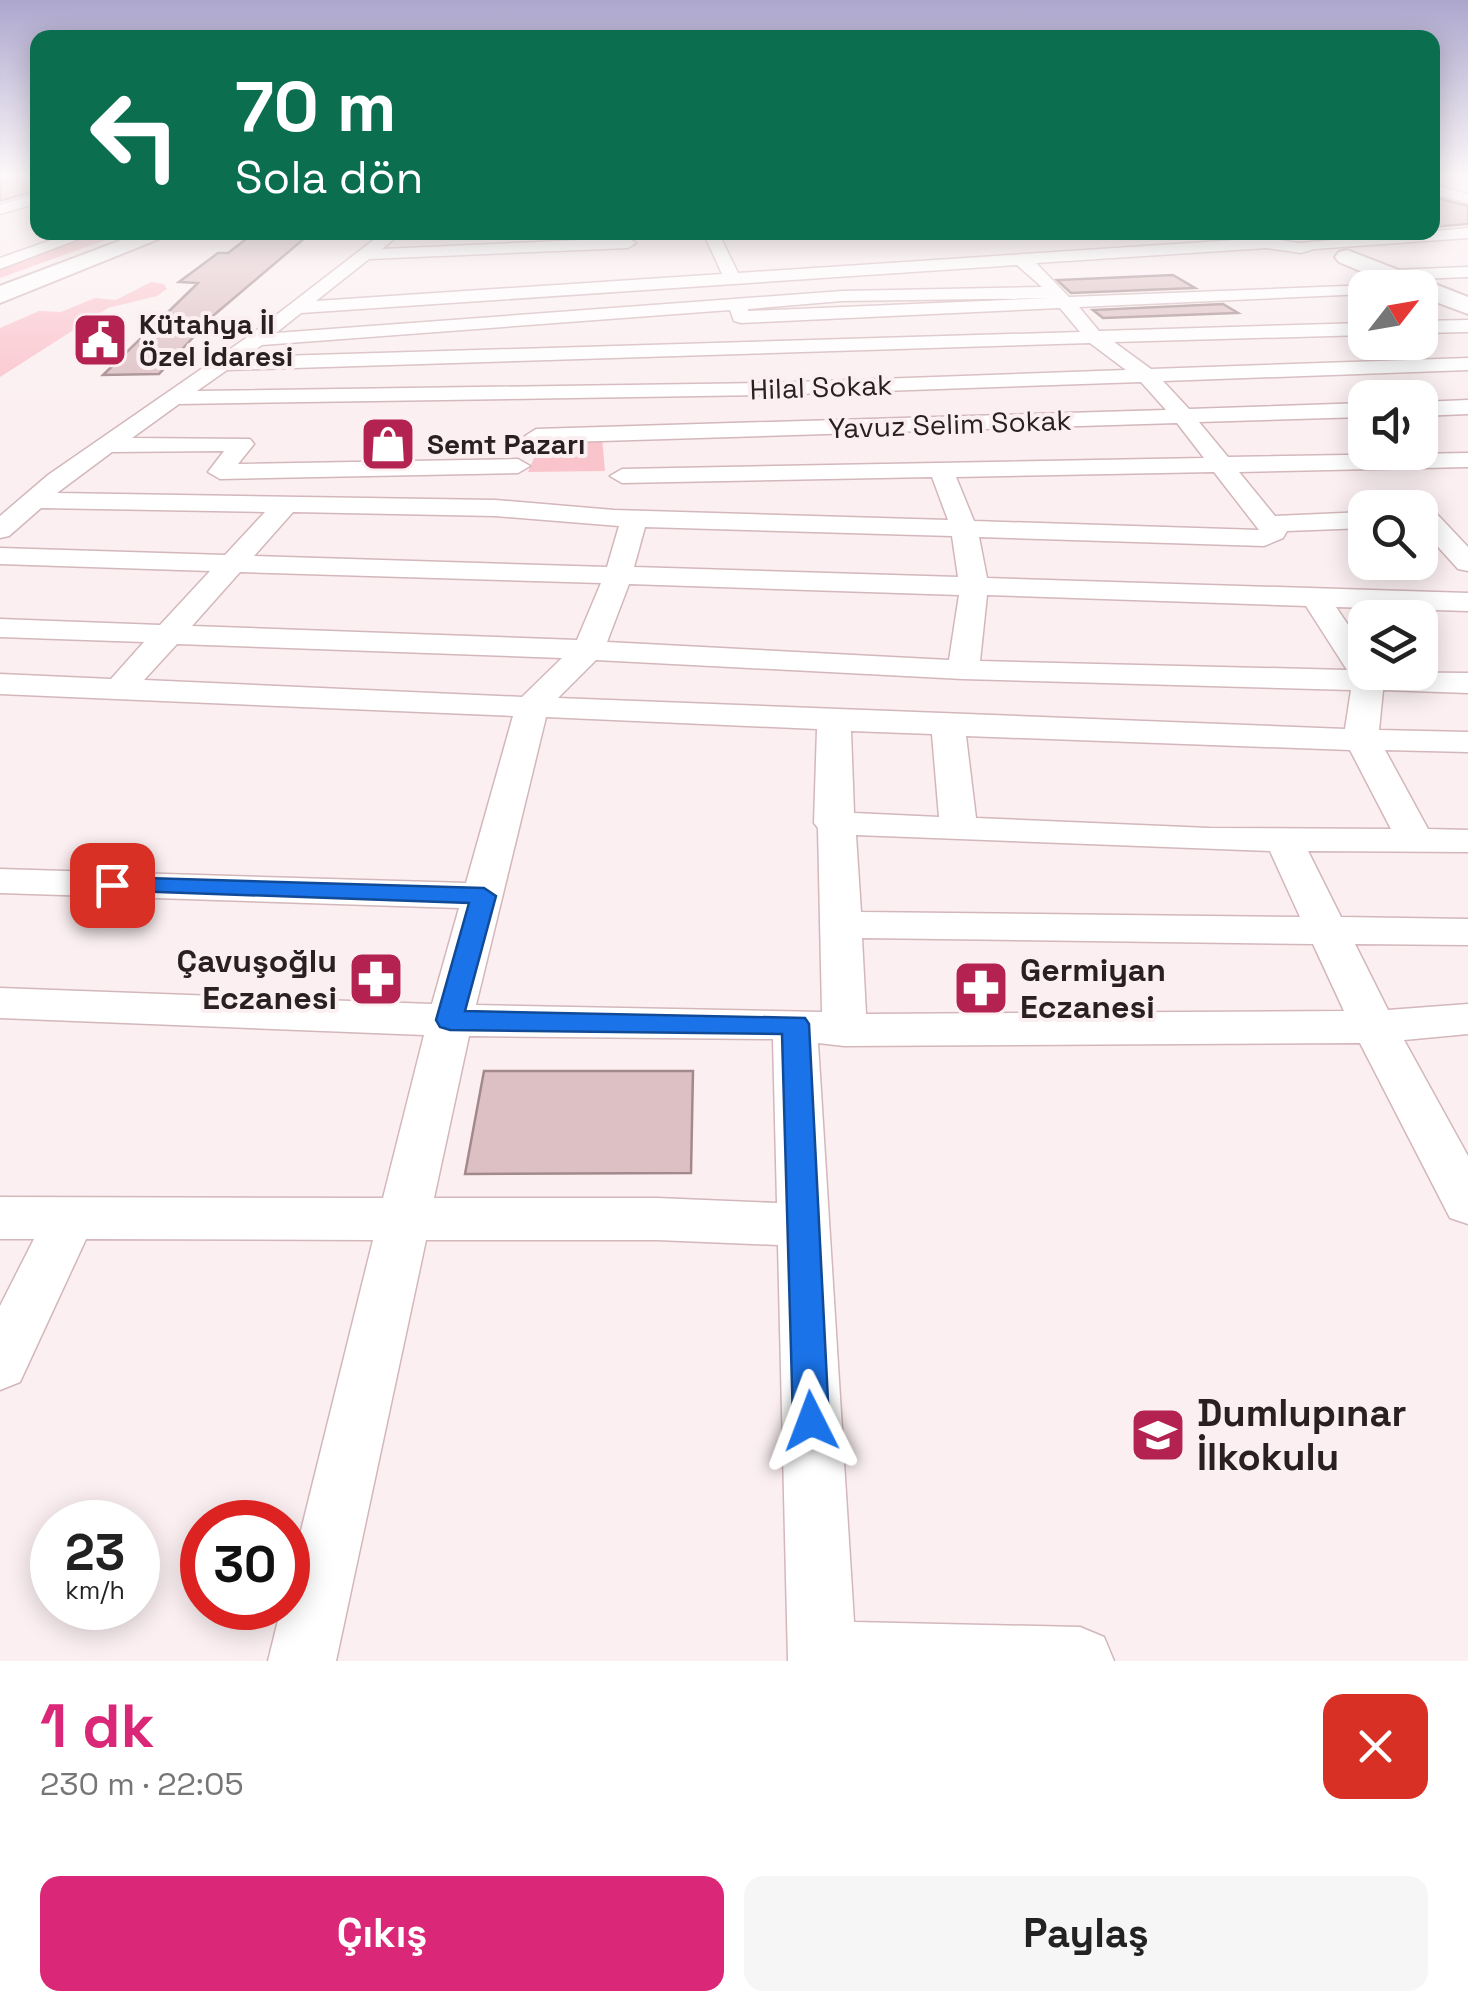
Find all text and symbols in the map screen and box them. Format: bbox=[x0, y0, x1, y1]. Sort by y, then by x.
text: 70 m bbox=[235, 62, 396, 151]
icon: left bbox=[70, 70, 200, 200]
text: Sola dön bbox=[235, 149, 423, 206]
north arrow bbox=[1348, 270, 1438, 360]
map controls bbox=[1348, 270, 1438, 690]
place label: Kütahya İl Özel İdaresi bbox=[139, 306, 293, 374]
public building icon: Kütahya İl Özel İdaresi bbox=[70, 310, 130, 370]
street label: Hilal Sokak bbox=[749, 367, 893, 407]
button: sound bbox=[1348, 380, 1438, 470]
street label: Yavuz Selim Sokak bbox=[828, 402, 1072, 446]
shop icon: Semt Pazarı bbox=[358, 414, 418, 474]
place label: Semt Pazarı bbox=[427, 426, 586, 462]
button: search bbox=[1348, 490, 1438, 580]
button: layers bbox=[1348, 600, 1438, 690]
pin bbox=[70, 843, 155, 928]
icon: arrive bbox=[85, 858, 140, 913]
place label: Çavuşoğlu Eczanesi bbox=[177, 941, 337, 1018]
pharmacy icon: Çavuşoğlu Eczanesi bbox=[346, 949, 406, 1009]
place label: Germiyan Eczanesi bbox=[1020, 950, 1166, 1027]
pharmacy icon: Germiyan Eczanesi bbox=[951, 958, 1011, 1018]
position arrow bbox=[759, 1369, 863, 1473]
place label: Dumlupınar İlkokulu bbox=[1197, 1389, 1406, 1481]
school or university icon: Dumlupınar İlkokulu bbox=[1128, 1405, 1188, 1465]
speed limit sign: 30 bbox=[180, 1500, 310, 1630]
text: 23 bbox=[65, 1521, 125, 1585]
text: km/h bbox=[65, 1574, 125, 1606]
text: 1 dk bbox=[40, 1688, 154, 1765]
button: close bbox=[1323, 1694, 1428, 1799]
text: 230 m · 22:05 bbox=[40, 1764, 244, 1804]
button: Çıkış bbox=[40, 1876, 724, 1991]
button: Paylaş bbox=[744, 1876, 1428, 1991]

